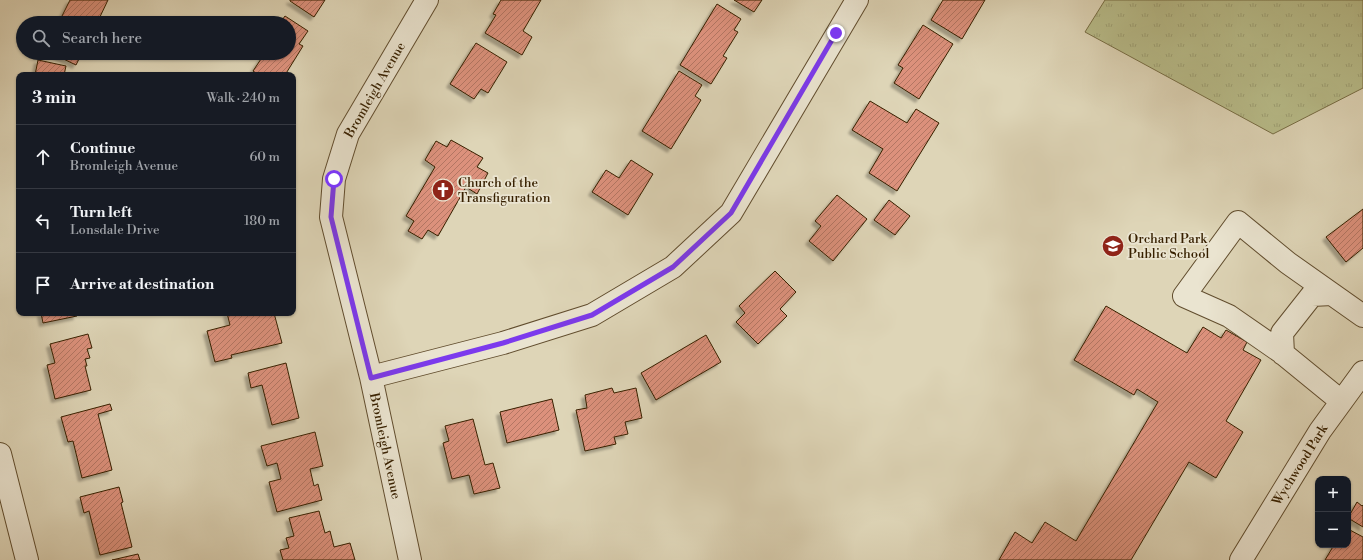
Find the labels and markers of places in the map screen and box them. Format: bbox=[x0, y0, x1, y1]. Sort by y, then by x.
place label: Church of the Transfiguration bbox=[458, 175, 551, 206]
church icon: Church of the Transfiguration bbox=[430, 177, 456, 203]
place label: Orchard Park Public School bbox=[1128, 231, 1209, 262]
school or university icon: Orchard Park Public School bbox=[1100, 233, 1126, 259]

